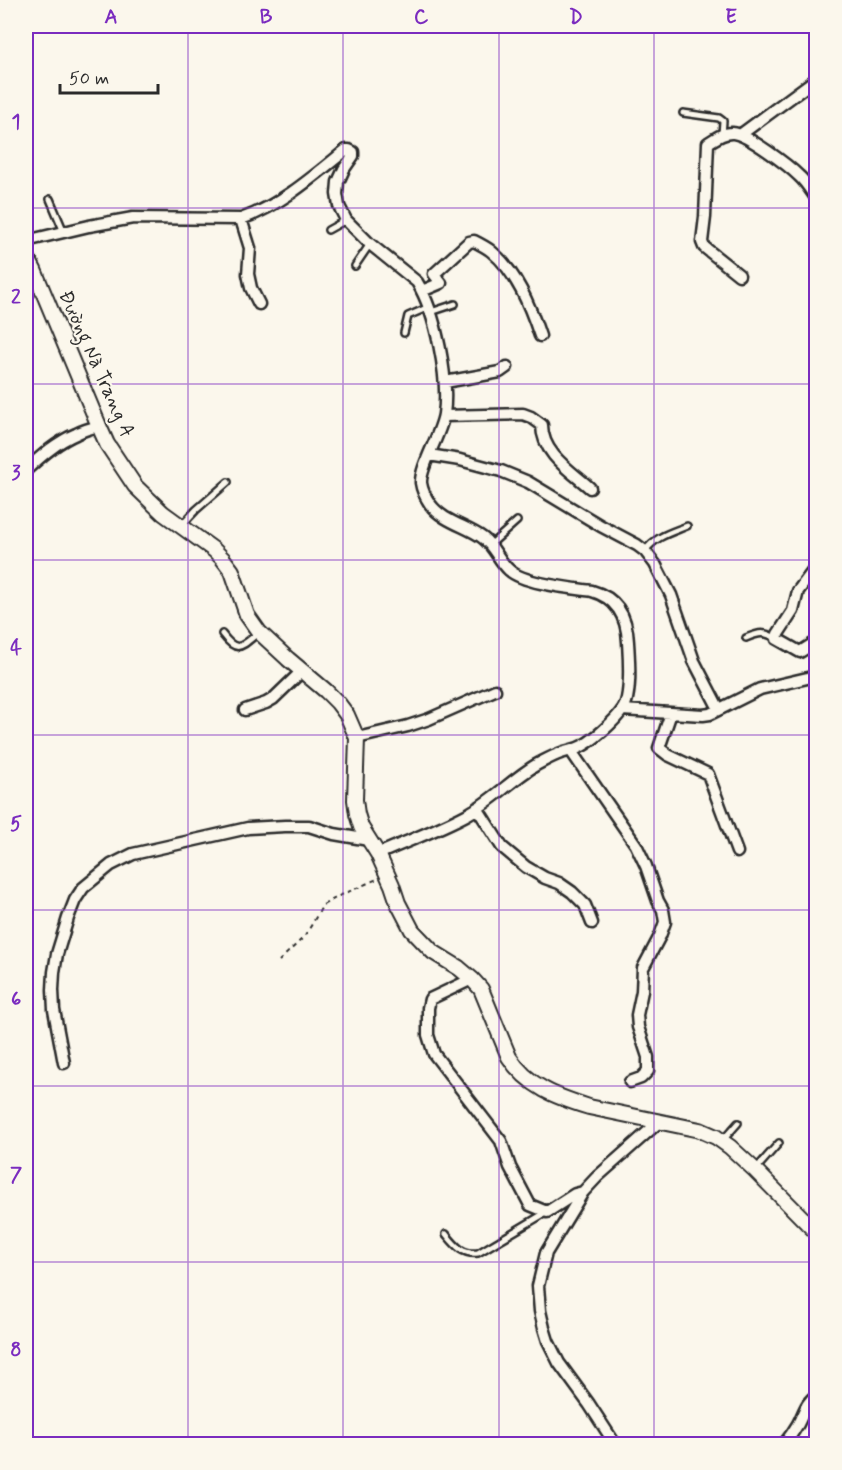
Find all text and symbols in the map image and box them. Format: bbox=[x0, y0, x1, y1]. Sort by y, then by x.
text: A bbox=[104, 4, 118, 31]
text: B bbox=[260, 4, 273, 31]
text: C bbox=[414, 4, 429, 31]
text: D bbox=[569, 4, 583, 31]
text: E bbox=[725, 4, 737, 31]
scale bar bbox=[60, 57, 158, 95]
text: 50 m bbox=[69, 67, 109, 91]
text: 1 bbox=[12, 109, 20, 136]
text: 2 bbox=[11, 284, 21, 311]
street label: Đường Nà Trang A bbox=[50, 286, 141, 443]
text: 3 bbox=[11, 460, 21, 487]
text: 4 bbox=[10, 635, 22, 662]
text: 5 bbox=[10, 811, 22, 838]
text: 6 bbox=[11, 986, 21, 1013]
text: 7 bbox=[10, 1162, 22, 1189]
text: 8 bbox=[10, 1337, 22, 1364]

